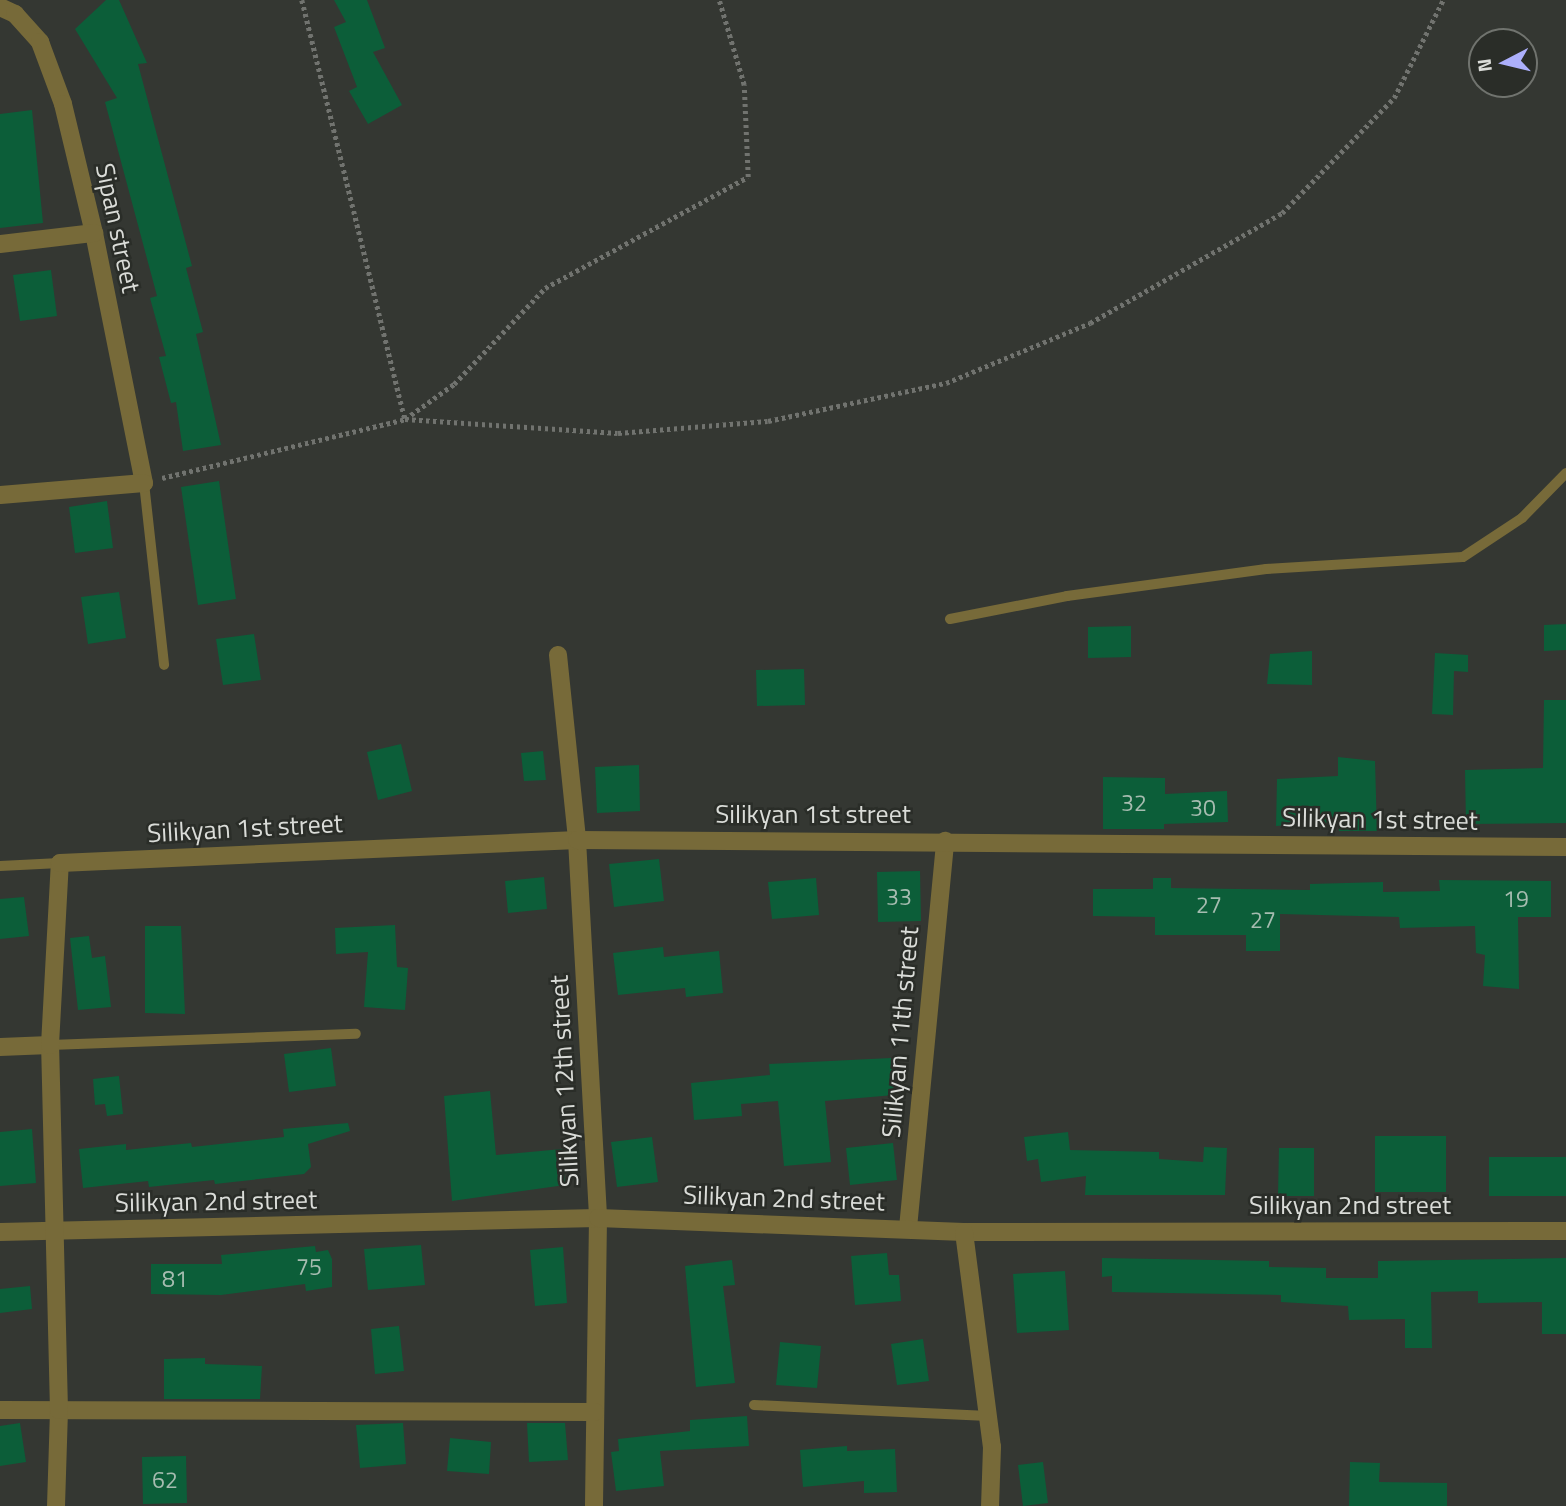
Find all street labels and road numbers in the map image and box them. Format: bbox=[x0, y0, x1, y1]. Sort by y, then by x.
street label: Sipan street bbox=[89, 160, 147, 296]
street label: Silikyan 1st street bbox=[715, 798, 911, 830]
street label: Silikyan 1st street bbox=[1282, 802, 1478, 836]
street label: Silikyan 1st street bbox=[146, 807, 344, 849]
street label: Silikyan 11th street bbox=[875, 925, 925, 1139]
street label: Silikyan 12th street bbox=[543, 974, 585, 1188]
street label: Silikyan 2nd street bbox=[682, 1179, 886, 1217]
street label: Silikyan 2nd street bbox=[115, 1184, 317, 1218]
street label: Silikyan 2nd street bbox=[1249, 1189, 1451, 1221]

